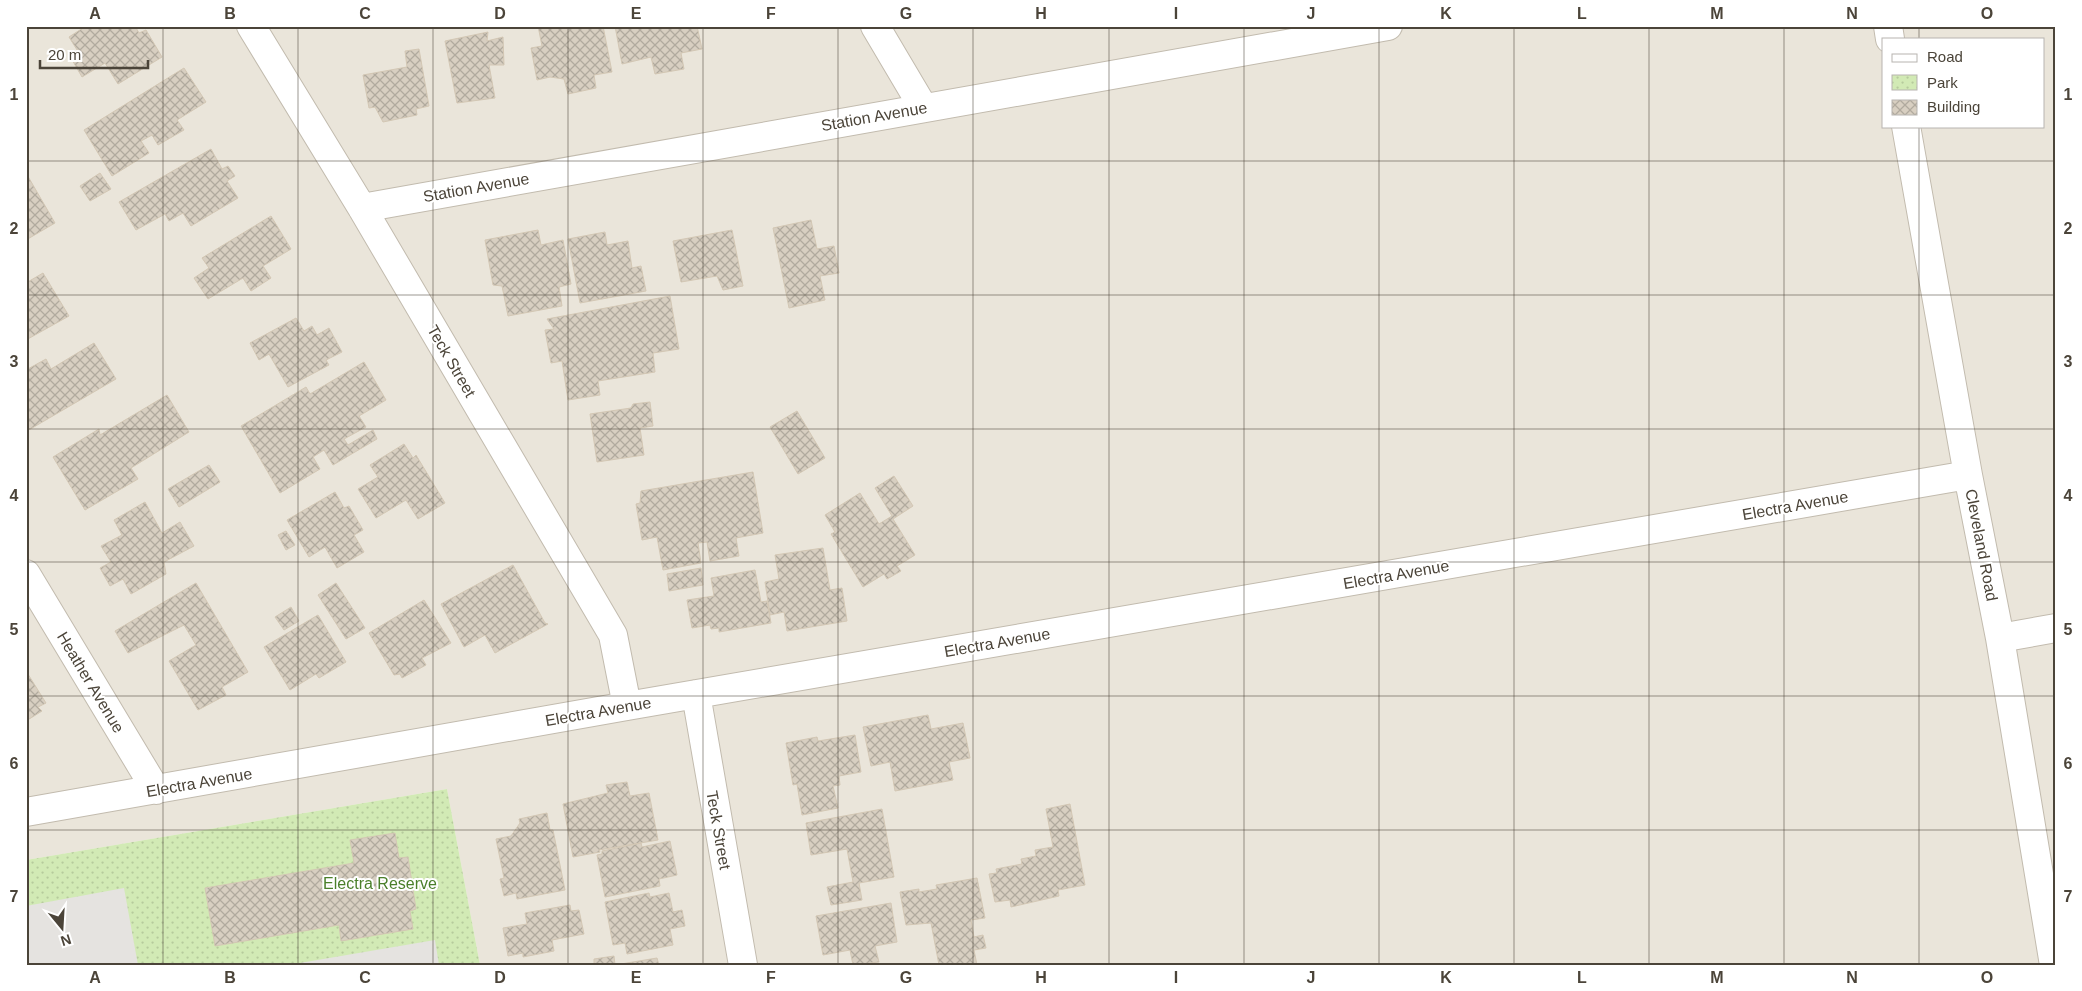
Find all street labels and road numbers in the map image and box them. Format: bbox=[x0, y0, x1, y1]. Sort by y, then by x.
street label: Station Avenue bbox=[820, 99, 929, 134]
street label: Station Avenue bbox=[422, 170, 531, 205]
street label: Teck Street bbox=[424, 322, 479, 401]
street label: Electra Avenue bbox=[1741, 488, 1850, 523]
street label: Cleveland Road bbox=[1962, 488, 2001, 603]
street label: Electra Avenue bbox=[1342, 557, 1451, 592]
street label: Electra Avenue bbox=[943, 625, 1052, 660]
street label: Heather Avenue bbox=[54, 629, 127, 736]
street label: Electra Avenue bbox=[544, 694, 653, 729]
street label: Electra Avenue bbox=[145, 765, 254, 800]
street label: Teck Street bbox=[703, 789, 734, 872]

